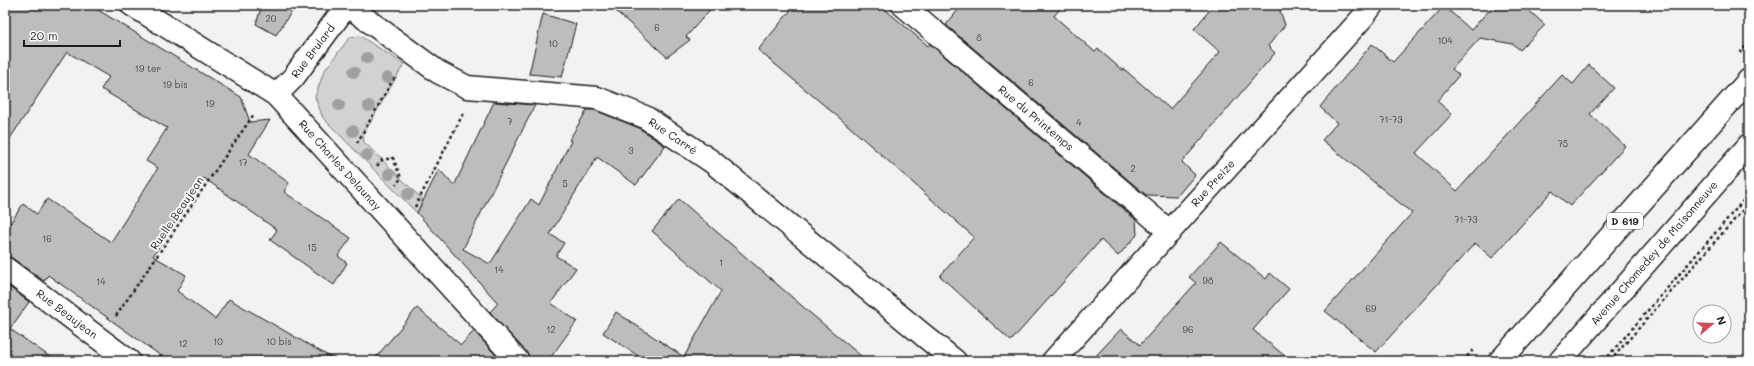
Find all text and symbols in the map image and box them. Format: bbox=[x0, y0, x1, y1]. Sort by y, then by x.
house number: 20 bbox=[266, 13, 277, 24]
street label: Rue Brulard bbox=[287, 21, 338, 81]
scale bar bbox=[24, 22, 120, 48]
house number: 6 bbox=[654, 22, 660, 33]
text: 20 m bbox=[30, 27, 58, 43]
house number: 8 bbox=[976, 32, 982, 43]
house number: 104 bbox=[1438, 35, 1453, 46]
house number: 10 bbox=[548, 38, 558, 49]
house number: 19 ter bbox=[135, 63, 161, 74]
house number: 6 bbox=[1028, 77, 1034, 88]
house number: 19 bis bbox=[162, 79, 188, 90]
street label: Rue du Printemps bbox=[995, 82, 1077, 154]
house number: 19 bbox=[205, 98, 215, 109]
street label: Rue Carré bbox=[646, 114, 701, 158]
house number: 71-73 bbox=[1379, 114, 1403, 125]
street label: Rue Charles Delaunay bbox=[296, 116, 385, 213]
house number: 7 bbox=[507, 116, 513, 127]
house number: 4 bbox=[1076, 117, 1082, 128]
house number: 75 bbox=[1558, 138, 1568, 149]
house number: 3 bbox=[628, 145, 634, 156]
street label: Rue Preize bbox=[1187, 156, 1238, 210]
house number: 17 bbox=[238, 157, 248, 168]
house number: 2 bbox=[1130, 163, 1136, 174]
street label: Ruelle Beaujean bbox=[146, 173, 207, 252]
street label: Avenue Chomedey de Maisonneuve bbox=[1587, 177, 1721, 328]
house number: 5 bbox=[562, 178, 568, 189]
road number: D 619 bbox=[1607, 213, 1643, 229]
house number: 71-73 bbox=[1454, 214, 1478, 225]
house number: 16 bbox=[42, 233, 52, 244]
house number: 15 bbox=[307, 242, 317, 253]
house number: 1 bbox=[719, 257, 723, 268]
house number: 14 bbox=[494, 264, 504, 275]
house number: 98 bbox=[1203, 275, 1214, 286]
house number: 14 bbox=[96, 276, 106, 287]
street label: Rue Beaujean bbox=[33, 286, 101, 342]
house number: 69 bbox=[1366, 303, 1377, 314]
north arrow bbox=[1692, 304, 1732, 344]
text: N bbox=[1713, 314, 1730, 327]
house number: 12 bbox=[546, 324, 556, 335]
house number: 96 bbox=[1183, 324, 1193, 335]
house number: 10 bbox=[213, 336, 223, 347]
house number: 10 bis bbox=[266, 336, 292, 347]
house number: 12 bbox=[178, 338, 188, 349]

